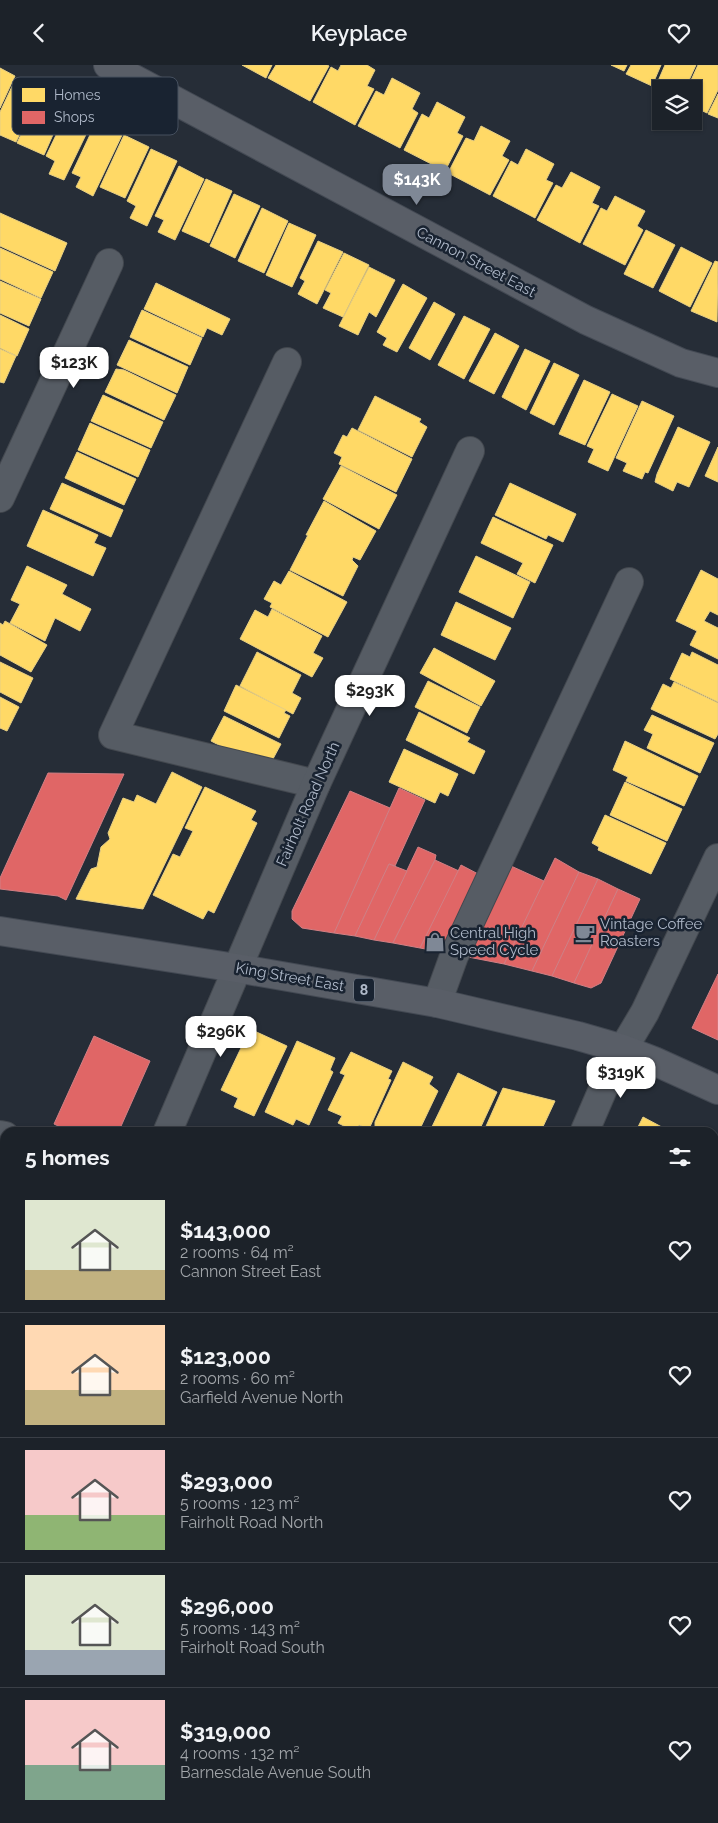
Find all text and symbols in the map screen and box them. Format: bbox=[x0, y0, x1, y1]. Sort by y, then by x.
icon: back bbox=[25, 19, 53, 47]
icon: heart bbox=[665, 19, 693, 47]
text: Keyplace bbox=[311, 20, 407, 46]
legend bbox=[12, 77, 178, 135]
map controls bbox=[652, 80, 702, 130]
button: layers bbox=[652, 80, 702, 130]
text: Homes bbox=[54, 87, 101, 103]
text: Shops bbox=[54, 109, 95, 125]
pin: $143K bbox=[382, 163, 452, 206]
text: $143K bbox=[394, 170, 440, 189]
street label: Cannon Street East bbox=[413, 223, 539, 301]
pin: $123K bbox=[39, 347, 109, 389]
text: $123K bbox=[51, 353, 97, 372]
pin: $293K bbox=[335, 675, 405, 717]
text: $293K bbox=[346, 681, 394, 700]
street label: Fairholt Road North bbox=[272, 739, 344, 869]
place label: Vintage Coffee Roasters bbox=[600, 915, 703, 950]
cafe icon: Vintage Coffee Roasters bbox=[574, 922, 596, 944]
place label: Central High Speed Cycle bbox=[450, 924, 539, 959]
shop icon: Central High Speed Cycle bbox=[424, 931, 446, 953]
street label: King Street East bbox=[234, 959, 346, 995]
road number: 8 bbox=[354, 979, 374, 1001]
pin: $296K bbox=[186, 1015, 256, 1058]
text: $296K bbox=[196, 1022, 246, 1041]
pin: $319K bbox=[586, 1057, 656, 1099]
text: $319K bbox=[597, 1063, 645, 1082]
icon: filters bbox=[666, 1143, 694, 1171]
text: 5 homes bbox=[25, 1145, 110, 1170]
text: $143,000 bbox=[180, 1218, 271, 1243]
icon: home bbox=[65, 1220, 125, 1280]
icon: heart bbox=[666, 1236, 694, 1264]
text: 2 rooms · 64 m² bbox=[180, 1243, 294, 1262]
text: Cannon Street East bbox=[180, 1262, 321, 1281]
text: $123,000 bbox=[180, 1344, 271, 1369]
icon: home bbox=[65, 1345, 125, 1405]
icon: heart bbox=[666, 1361, 694, 1389]
text: 2 rooms · 60 m² bbox=[180, 1369, 295, 1388]
text: Garfield Avenue North bbox=[180, 1388, 343, 1407]
text: $293,000 bbox=[180, 1469, 273, 1494]
icon: home bbox=[65, 1470, 125, 1530]
icon: heart bbox=[666, 1486, 694, 1514]
text: 5 rooms · 123 m² bbox=[180, 1494, 300, 1513]
text: Fairholt Road North bbox=[180, 1513, 323, 1532]
text: $296,000 bbox=[180, 1594, 274, 1619]
icon: home bbox=[65, 1595, 125, 1655]
icon: heart bbox=[666, 1611, 694, 1639]
text: 5 rooms · 143 m² bbox=[180, 1619, 300, 1638]
text: Fairholt Road South bbox=[180, 1638, 325, 1657]
text: $319,000 bbox=[180, 1719, 271, 1744]
icon: home bbox=[65, 1720, 125, 1780]
icon: heart bbox=[666, 1736, 694, 1764]
text: 4 rooms · 132 m² bbox=[180, 1744, 300, 1763]
text: Barnesdale Avenue South bbox=[180, 1763, 371, 1782]

